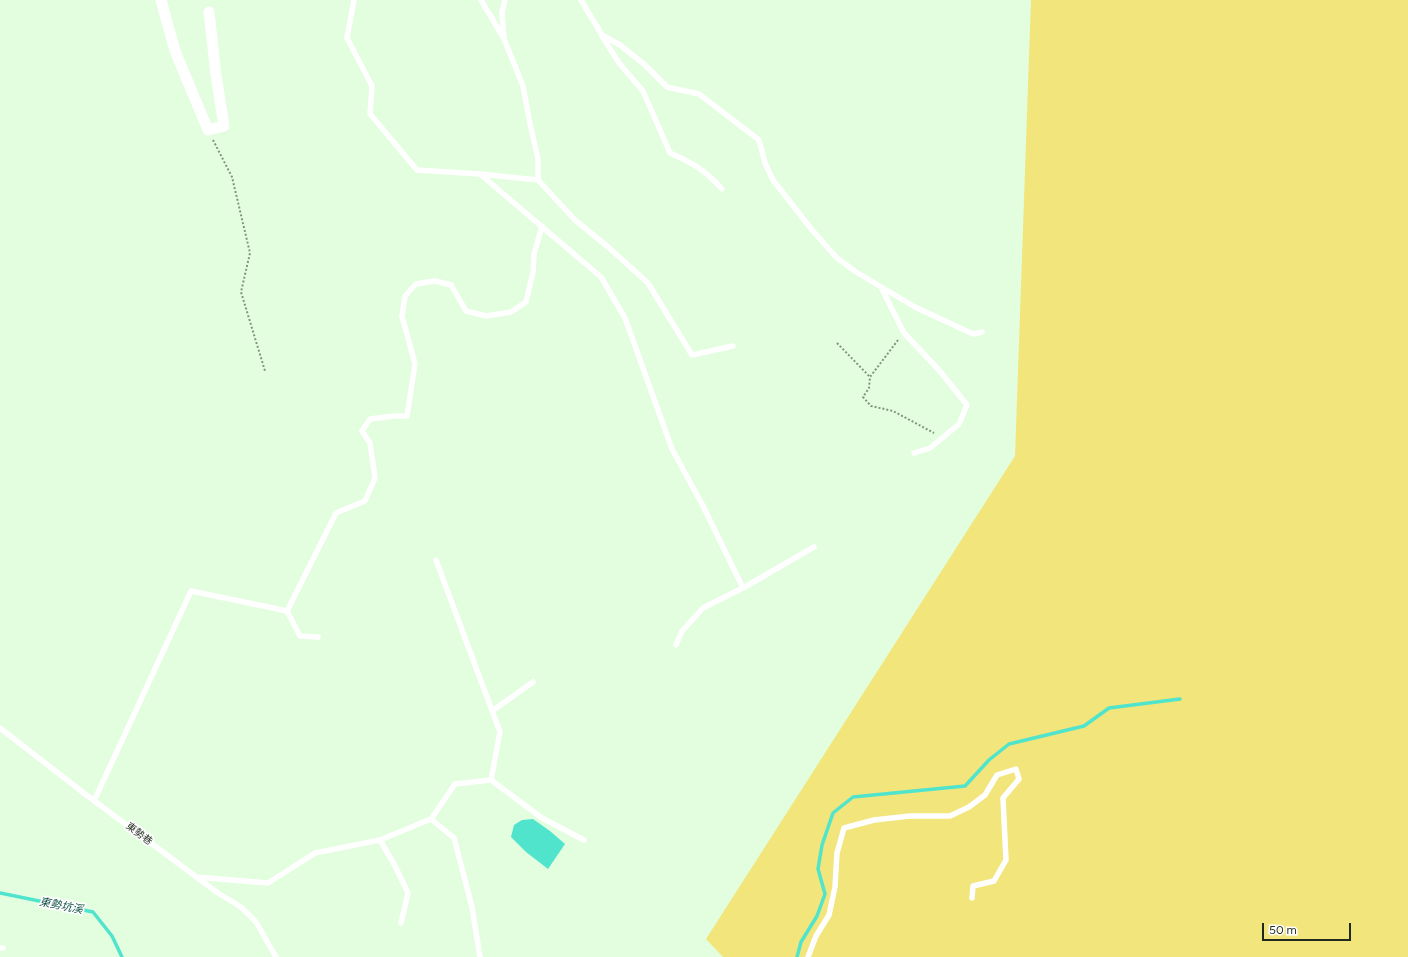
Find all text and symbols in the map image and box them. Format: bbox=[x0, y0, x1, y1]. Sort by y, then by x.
street label: 東勢巷 bbox=[123, 820, 155, 848]
water label: 東勢坑溪 bbox=[38, 895, 84, 917]
scale bar bbox=[1264, 915, 1353, 941]
text: 50 m bbox=[1269, 923, 1297, 937]

